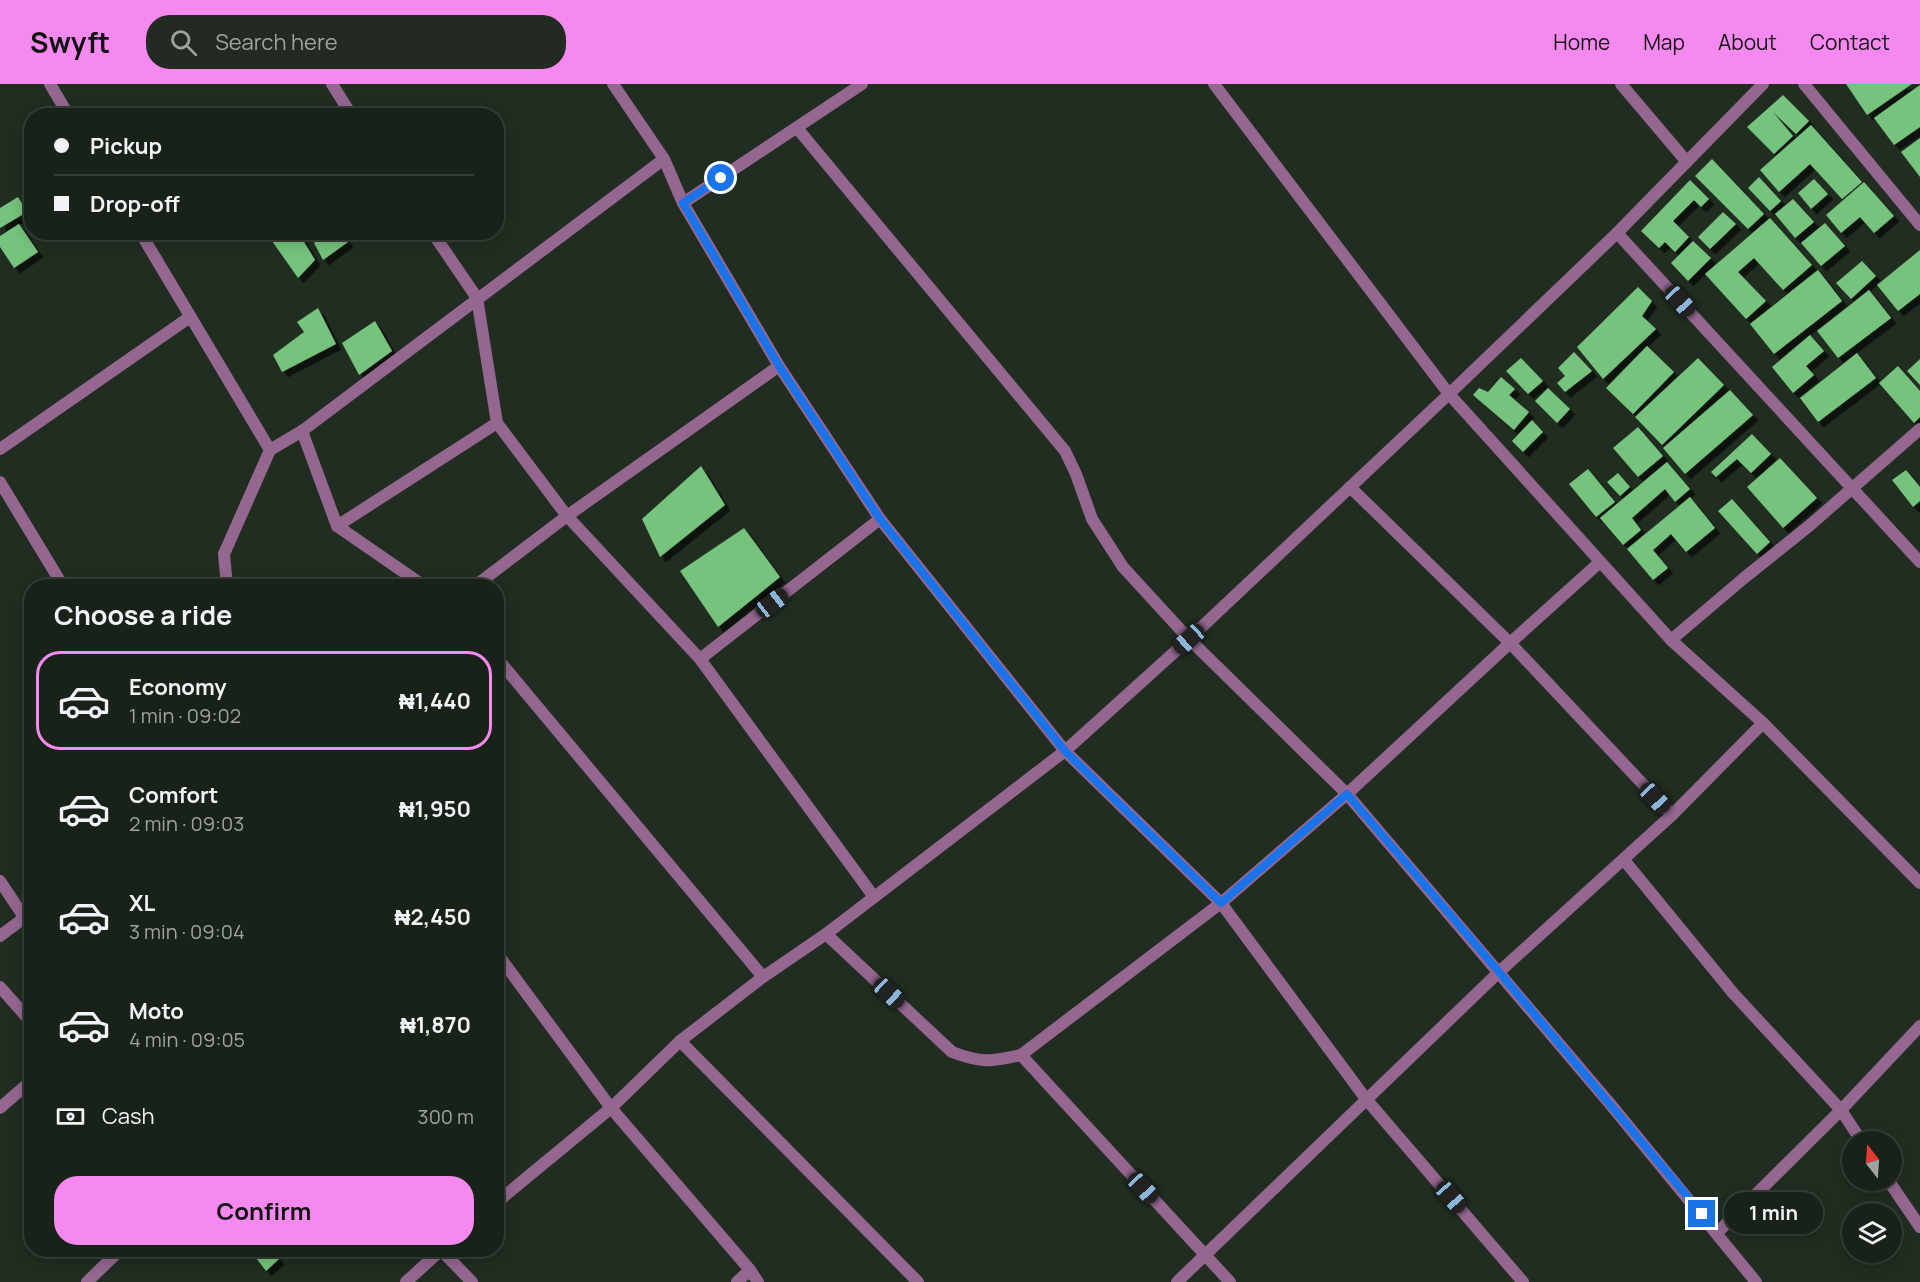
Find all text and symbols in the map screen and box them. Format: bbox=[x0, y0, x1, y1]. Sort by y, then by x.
search box bbox=[146, 15, 566, 69]
text: Swyft bbox=[30, 23, 110, 61]
icon: search bbox=[167, 26, 200, 59]
text: Search here bbox=[215, 27, 338, 57]
text: Home bbox=[1553, 28, 1610, 56]
text: Map bbox=[1643, 28, 1685, 56]
text: About bbox=[1718, 28, 1777, 56]
text: Contact bbox=[1810, 28, 1890, 56]
text: Pickup bbox=[90, 131, 162, 161]
route start bbox=[707, 164, 734, 191]
text: Drop-off bbox=[90, 189, 180, 219]
car bbox=[1661, 282, 1699, 320]
car bbox=[752, 585, 792, 621]
text: Choose a ride bbox=[54, 596, 232, 633]
car bbox=[1170, 620, 1208, 658]
text: Economy bbox=[129, 672, 227, 702]
icon: car bbox=[57, 674, 111, 728]
text: ₦1,440 bbox=[399, 686, 471, 716]
text: 1 min · 09:02 bbox=[129, 702, 241, 729]
car bbox=[1636, 779, 1674, 817]
text: Comfort bbox=[129, 780, 218, 810]
icon: car bbox=[57, 782, 111, 836]
text: ₦1,950 bbox=[399, 794, 471, 824]
text: 2 min · 09:03 bbox=[129, 810, 244, 837]
text: XL bbox=[129, 888, 155, 918]
icon: car bbox=[57, 890, 111, 944]
text: ₦2,450 bbox=[395, 902, 471, 932]
text: 3 min · 09:04 bbox=[129, 918, 245, 945]
car bbox=[870, 974, 908, 1012]
text: Moto bbox=[129, 996, 184, 1026]
icon: car bbox=[57, 998, 111, 1052]
text: ₦1,870 bbox=[400, 1010, 471, 1040]
text: 4 min · 09:05 bbox=[129, 1026, 245, 1053]
icon: cash bbox=[54, 1100, 87, 1133]
text: Cash bbox=[102, 1101, 155, 1131]
text: 300 m bbox=[418, 1103, 474, 1130]
north arrow bbox=[1842, 1131, 1902, 1191]
map controls bbox=[1842, 1131, 1902, 1263]
car bbox=[1124, 1169, 1162, 1207]
button: Confirm bbox=[54, 1176, 474, 1245]
car bbox=[1432, 1178, 1470, 1216]
callout: 1 min bbox=[1723, 1193, 1822, 1235]
text: 1 min bbox=[1749, 1199, 1798, 1226]
route end bbox=[1688, 1200, 1715, 1227]
button: layers bbox=[1842, 1203, 1902, 1263]

